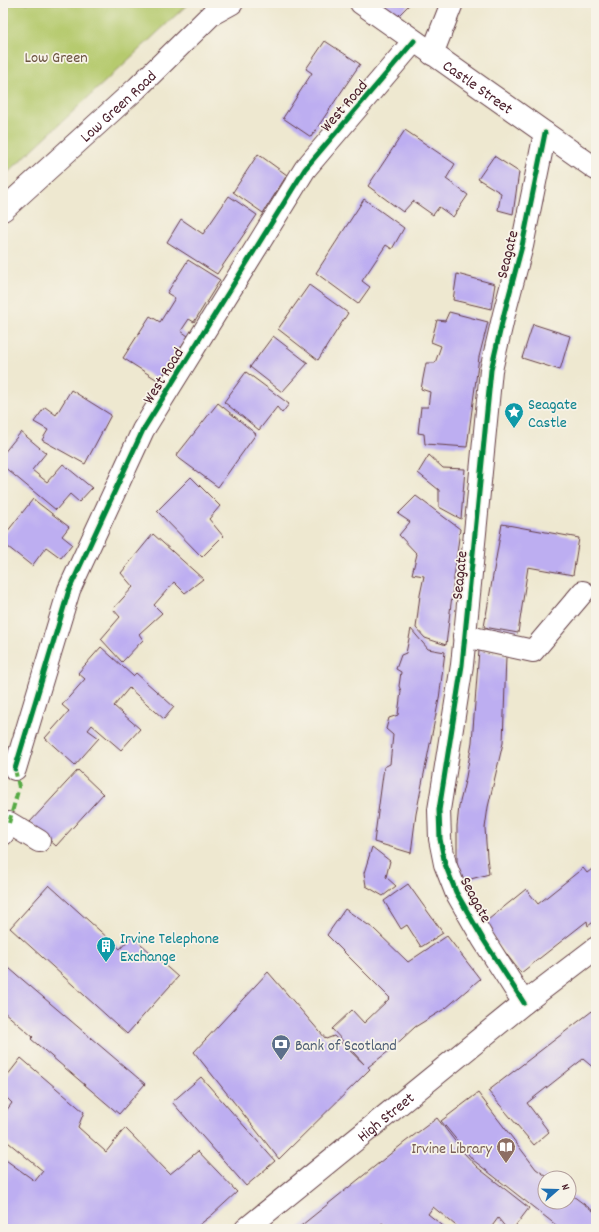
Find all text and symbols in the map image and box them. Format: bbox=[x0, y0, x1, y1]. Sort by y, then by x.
park label: Low Green bbox=[24, 47, 88, 70]
street label: Castle Street bbox=[437, 55, 517, 121]
street label: Low Green Road bbox=[76, 66, 163, 149]
street label: West Road bbox=[316, 76, 374, 138]
street label: Seagate bbox=[491, 228, 526, 281]
street label: West Road bbox=[138, 344, 190, 409]
place label: Seagate Castle bbox=[528, 394, 577, 435]
place icon: Seagate Castle bbox=[503, 401, 525, 429]
street label: Seagate bbox=[446, 550, 474, 601]
street label: Seagate bbox=[453, 873, 496, 927]
place label: Irvine Telephone Exchange bbox=[120, 928, 219, 969]
building icon: Irvine Telephone Exchange bbox=[95, 935, 117, 963]
bank icon: Bank of Scotland bbox=[270, 1033, 292, 1061]
place label: Bank of Scotland bbox=[295, 1035, 397, 1058]
street label: High Street bbox=[353, 1088, 420, 1148]
library icon: Irvine Library bbox=[495, 1136, 517, 1164]
place label: Irvine Library bbox=[411, 1138, 493, 1161]
north arrow bbox=[537, 1170, 577, 1210]
text: N bbox=[556, 1182, 573, 1193]

